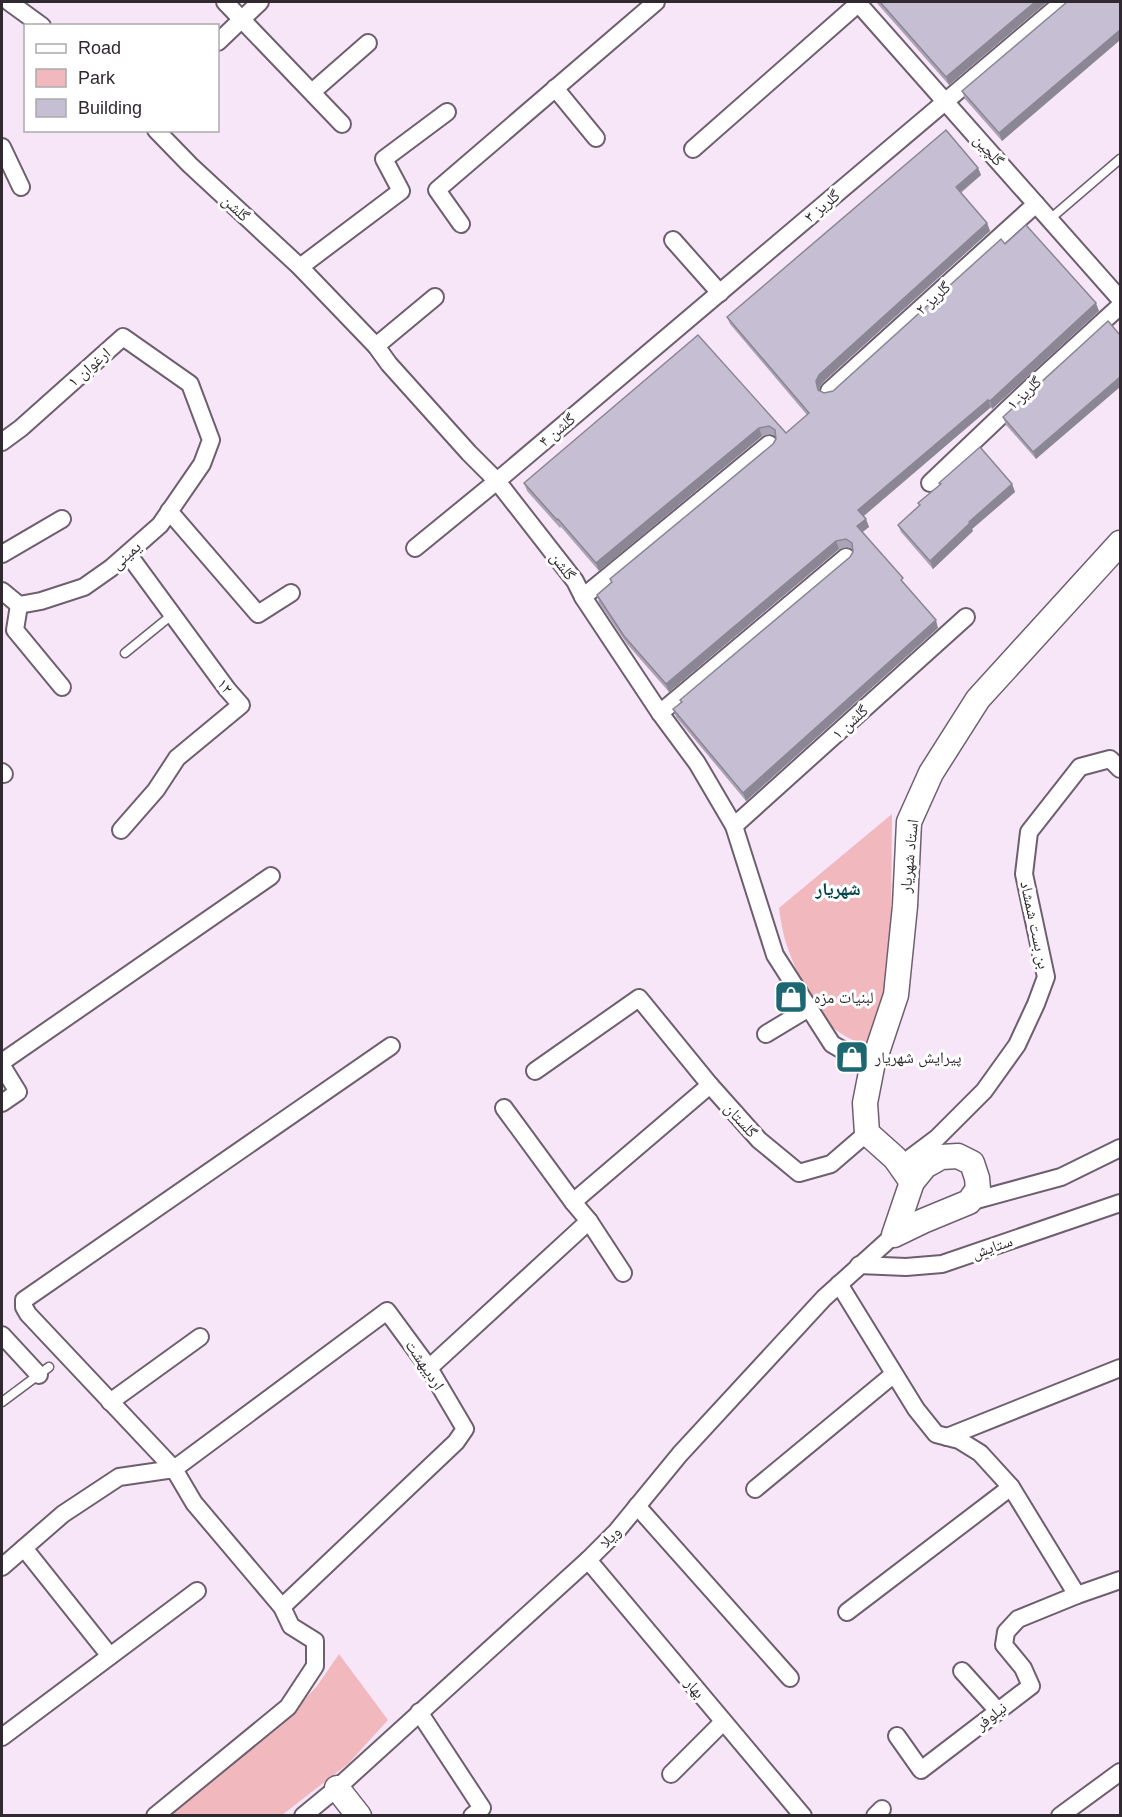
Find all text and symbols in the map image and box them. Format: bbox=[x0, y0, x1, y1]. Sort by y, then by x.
legend bbox=[24, 24, 219, 132]
text: Road bbox=[78, 38, 121, 58]
text: Park bbox=[78, 68, 116, 88]
text: Building bbox=[78, 98, 142, 118]
street label: گلچین bbox=[969, 131, 1008, 171]
street label: گلریز ۳ bbox=[801, 186, 844, 226]
street label: گلشن bbox=[218, 191, 253, 226]
street label: گلریز ۲ bbox=[912, 278, 955, 319]
street label: ارغوان ۱ bbox=[64, 344, 115, 391]
street label: گلریز ۱ bbox=[1003, 373, 1046, 414]
street label: گلشن ۴ bbox=[535, 410, 580, 452]
street label: یمینی bbox=[108, 538, 146, 574]
street label: گلشن bbox=[545, 549, 579, 585]
street label: ۱۲ bbox=[214, 675, 236, 697]
street label: گلشن ۱ bbox=[829, 701, 873, 744]
street label: استاد شهریار bbox=[897, 818, 922, 895]
district label: شهریار bbox=[815, 879, 861, 899]
street label: بن بست شمشاد bbox=[1015, 880, 1053, 971]
shop icon: لبنیات مزه bbox=[773, 979, 809, 1015]
place label: لبنیات مزه bbox=[814, 989, 874, 1007]
shop icon: پیرایش شهریار bbox=[834, 1039, 870, 1075]
place label: پیرایش شهریار bbox=[874, 1049, 962, 1068]
street label: گلستان bbox=[720, 1099, 761, 1142]
street label: ستایش bbox=[969, 1232, 1015, 1264]
street label: اردیبهشت bbox=[401, 1337, 448, 1394]
street label: ویلا bbox=[596, 1523, 625, 1552]
street label: بهار bbox=[680, 1674, 708, 1702]
street label: نیلوفر bbox=[971, 1699, 1011, 1735]

